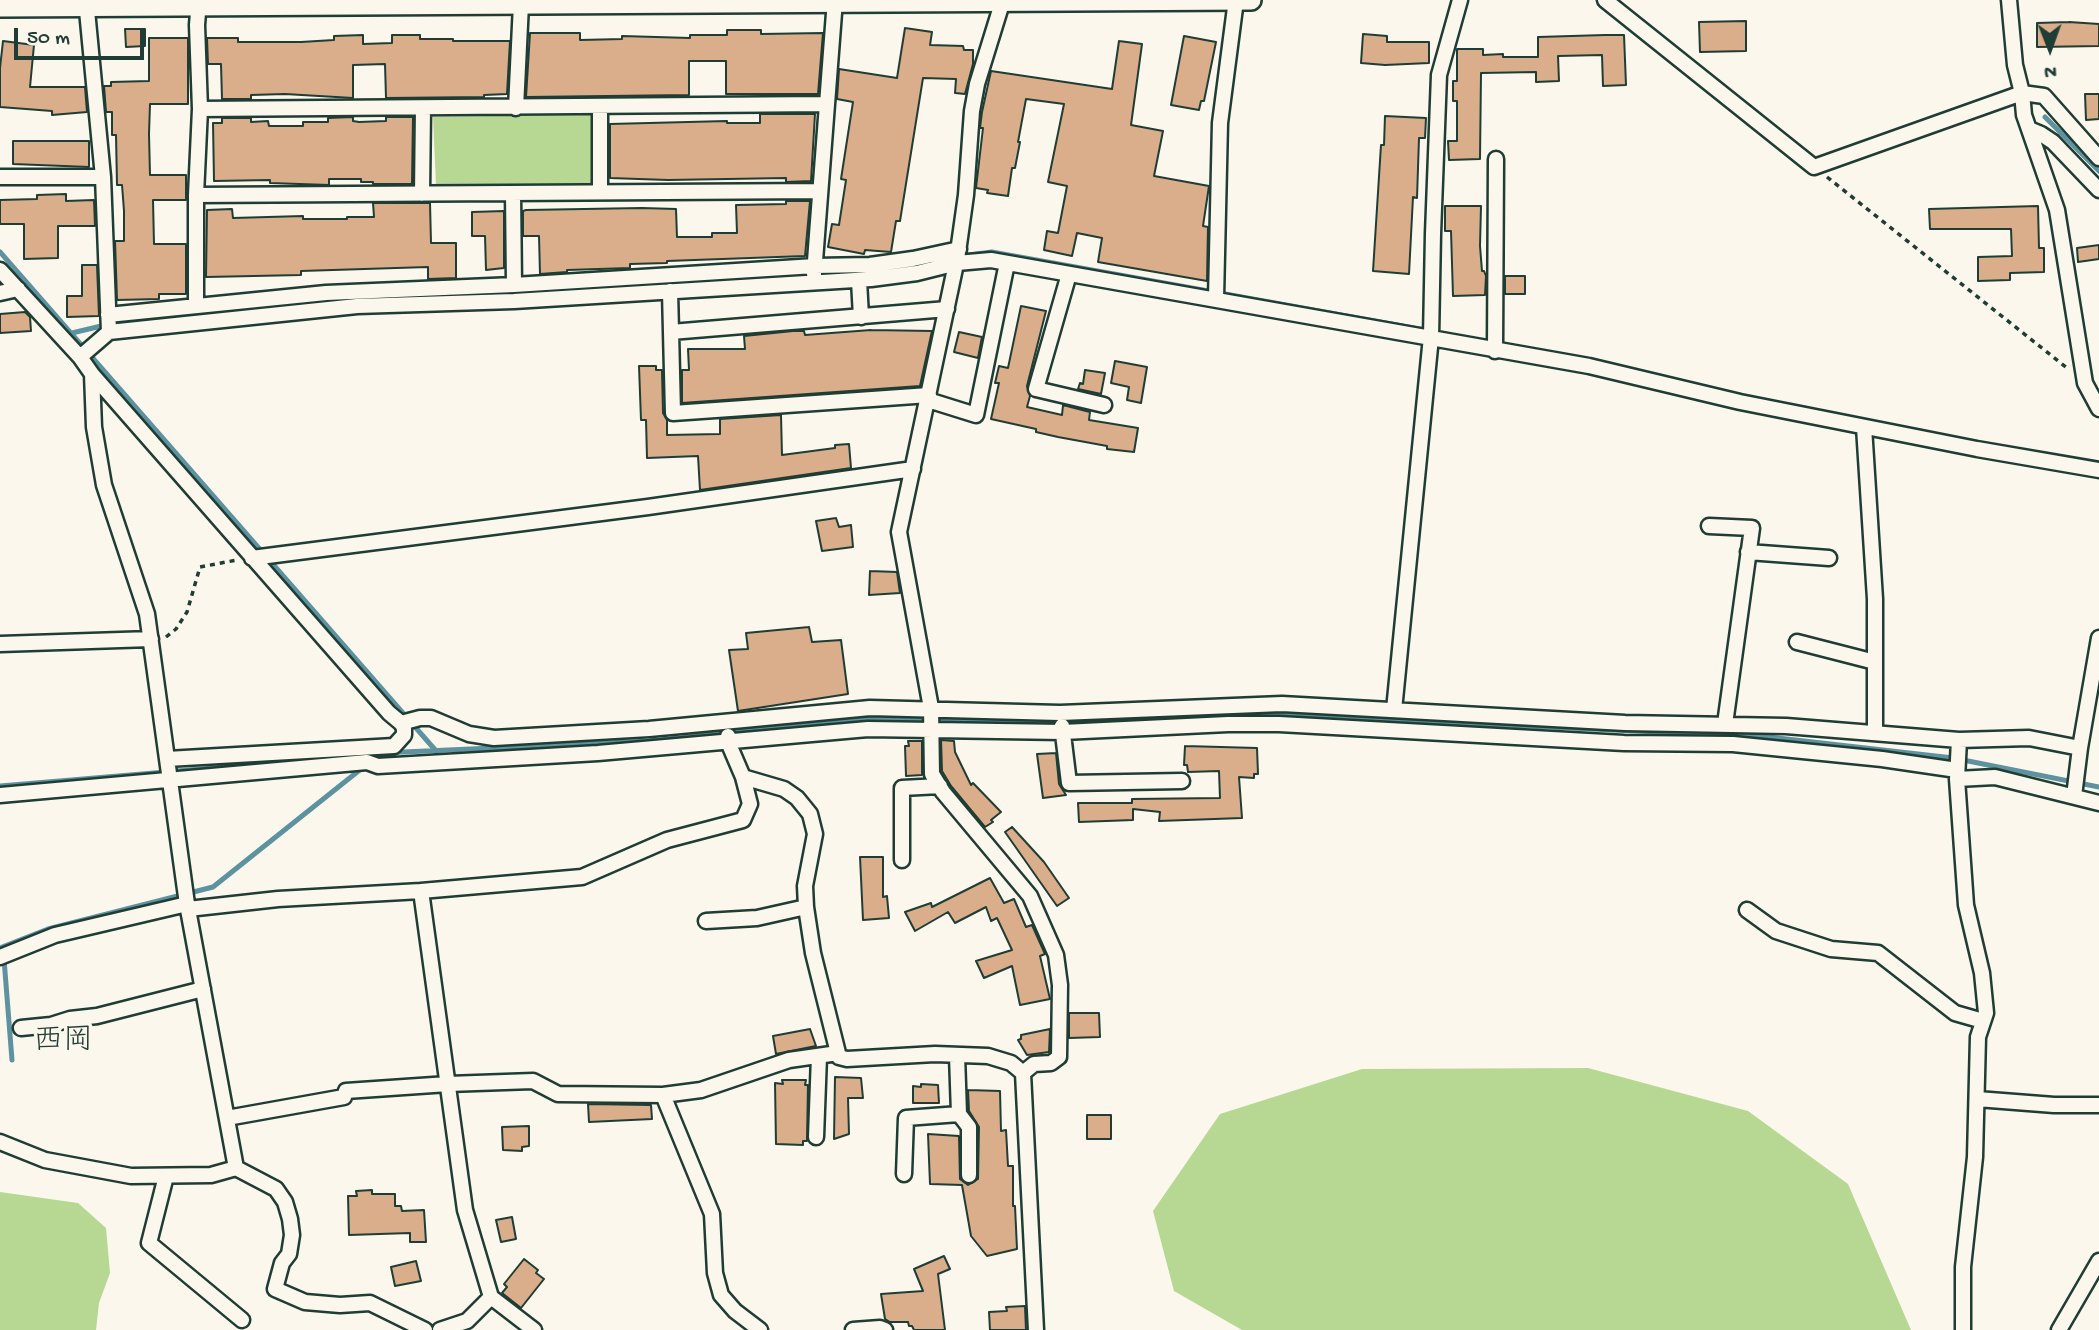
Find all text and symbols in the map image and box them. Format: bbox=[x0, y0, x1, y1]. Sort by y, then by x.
scale bar bbox=[18, 14, 147, 58]
north arrow bbox=[2015, 14, 2085, 84]
text: 50 m bbox=[27, 27, 70, 52]
text: N bbox=[2044, 59, 2057, 82]
district label: 西岡 bbox=[33, 1025, 93, 1061]

